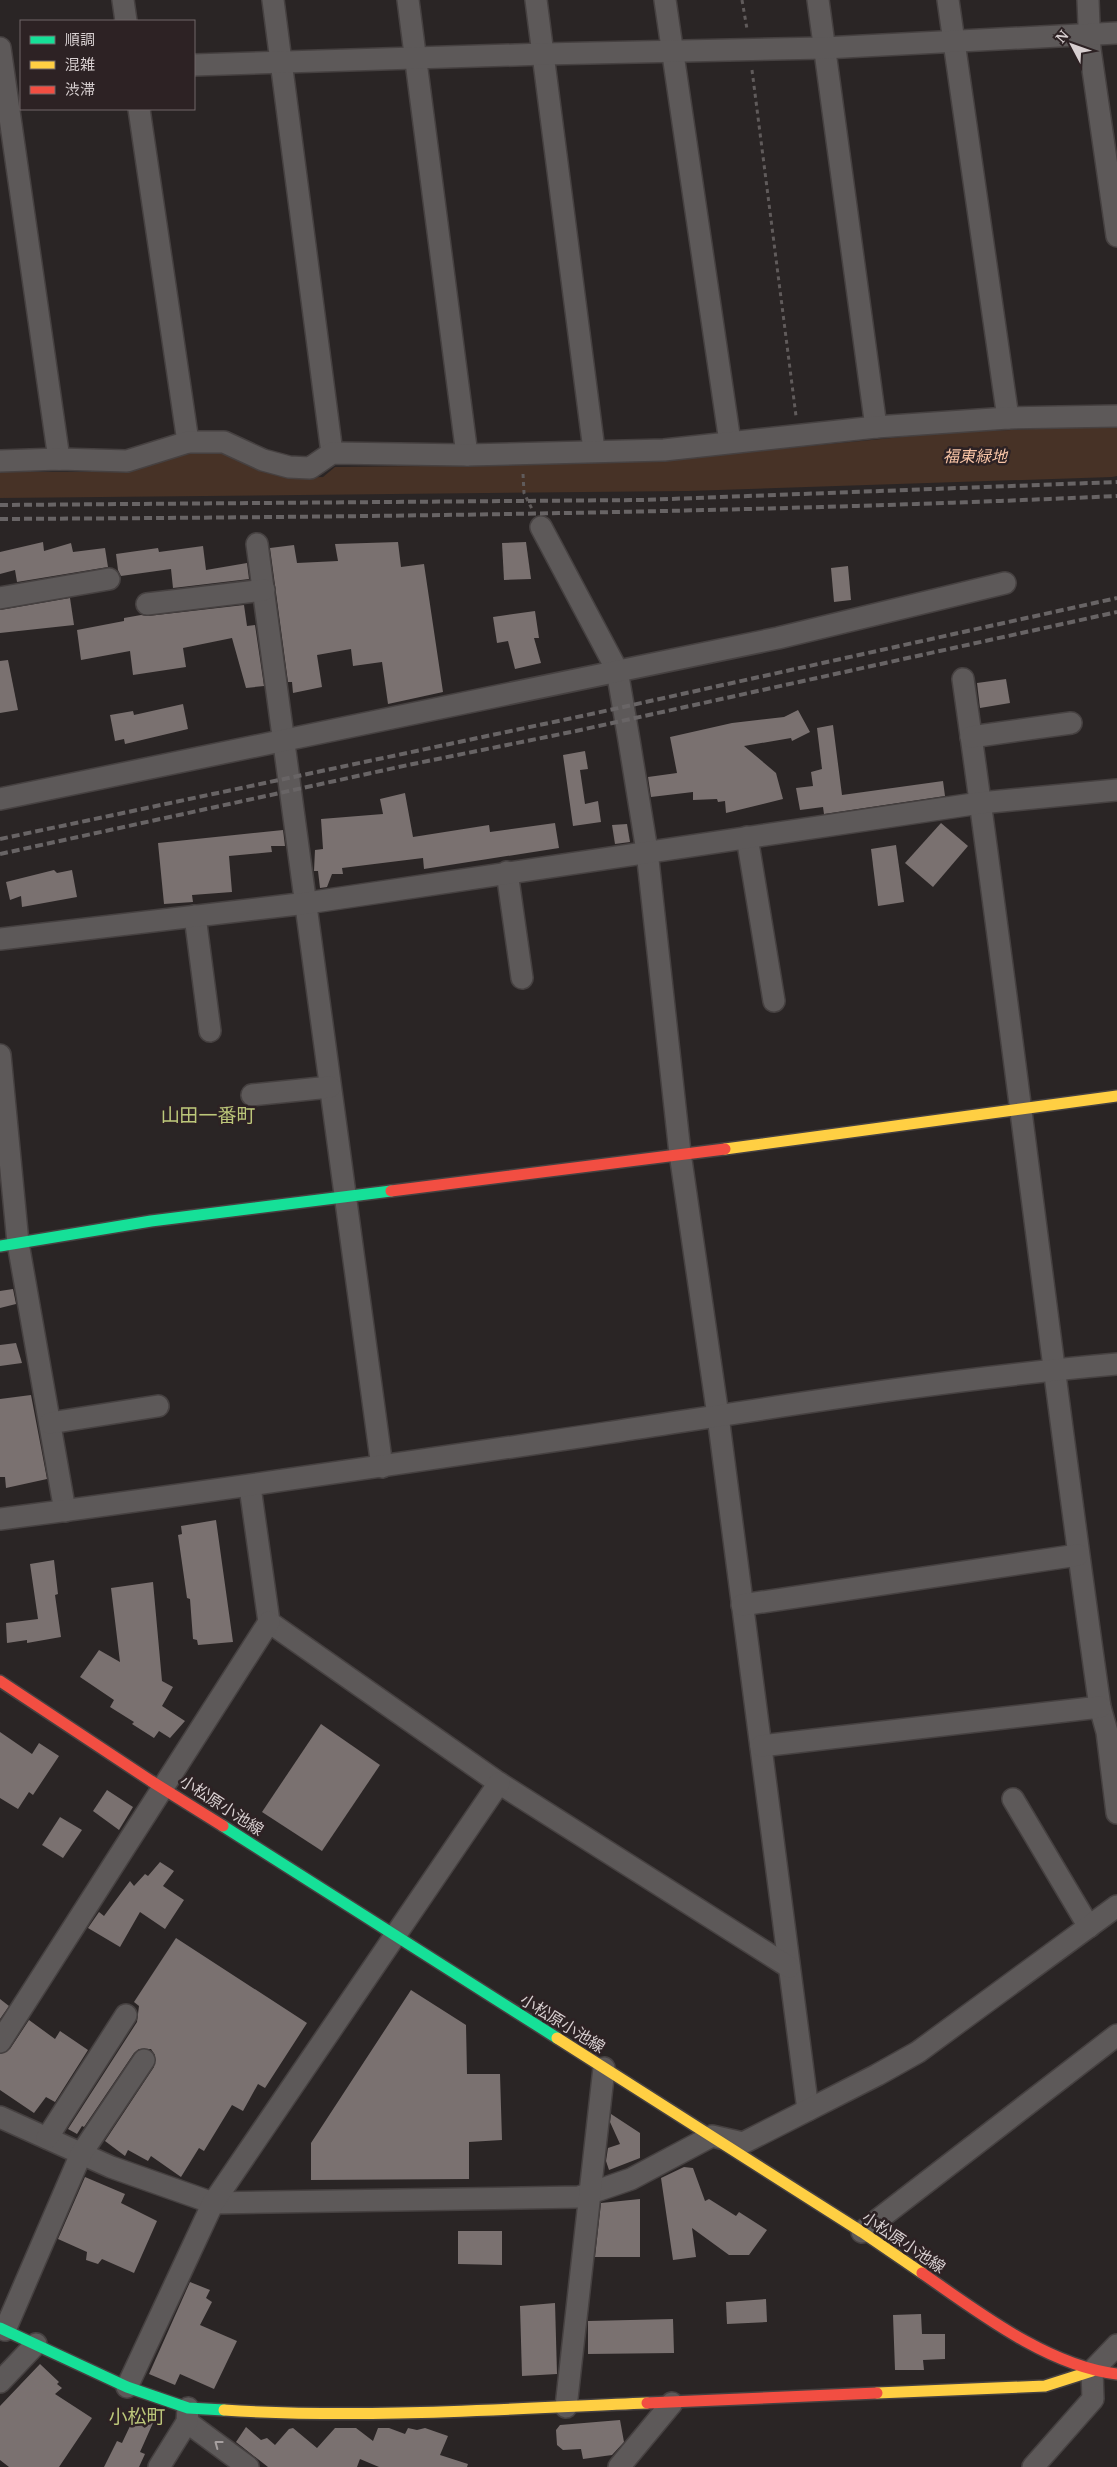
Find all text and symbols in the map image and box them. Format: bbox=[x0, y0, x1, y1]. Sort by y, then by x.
legend bbox=[20, 20, 195, 110]
north arrow bbox=[1047, 20, 1097, 70]
text: N bbox=[1051, 26, 1073, 47]
text: 順調 bbox=[65, 29, 95, 49]
text: 混雑 bbox=[65, 54, 95, 74]
text: 渋滞 bbox=[65, 79, 95, 99]
park label: 福東緑地 bbox=[943, 445, 1009, 467]
district label: 山田一番町 bbox=[160, 1102, 256, 1128]
street label: 小松原小池線 bbox=[176, 1770, 268, 1840]
street label: 小松原小池線 bbox=[516, 1988, 610, 2058]
street label: 小松原小池線 bbox=[858, 2206, 950, 2278]
district label: 小松町 bbox=[108, 2403, 166, 2429]
one-way arrow bbox=[214, 2441, 224, 2450]

